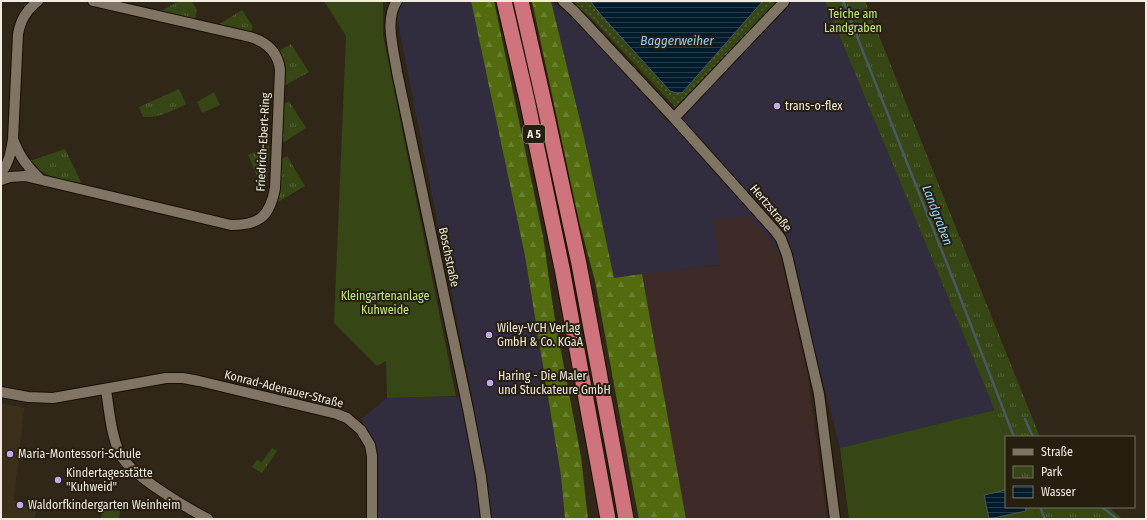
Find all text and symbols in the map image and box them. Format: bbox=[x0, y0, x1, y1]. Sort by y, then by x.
park label: Teiche am Landgraben bbox=[824, 7, 882, 35]
water label: Baggerweiher bbox=[640, 33, 714, 48]
street label: Friedrich-Ebert-Ring bbox=[253, 92, 273, 192]
place label: trans-o-flex bbox=[785, 99, 843, 113]
marker: trans-o-flex bbox=[772, 101, 782, 111]
road number: A 5 bbox=[523, 125, 545, 143]
street label: Hertzstraße bbox=[747, 182, 795, 234]
water label: Landgraben bbox=[919, 183, 956, 248]
street label: Boschstraße bbox=[436, 226, 462, 288]
park label: Kleingartenanlage Kuhweide bbox=[341, 289, 429, 317]
place label: Wiley-VCH Verlag GmbH & Co. KGaA bbox=[497, 321, 584, 349]
marker: Wiley-VCH Verlag GmbH & Co. KGaA bbox=[484, 330, 494, 340]
street label: Konrad-Adenauer-Straße bbox=[223, 367, 345, 411]
place label: Haring - Die Maler und Stuckateure GmbH bbox=[498, 369, 611, 397]
marker: Haring - Die Maler und Stuckateure GmbH bbox=[485, 378, 495, 388]
legend bbox=[1005, 436, 1135, 508]
text: Straße bbox=[1041, 445, 1073, 459]
place label: Maria-Montessori-Schule bbox=[18, 447, 141, 461]
marker: Maria-Montessori-Schule bbox=[5, 449, 15, 459]
text: Park bbox=[1041, 465, 1063, 479]
place label: Kindertagesstätte "Kuhweid" bbox=[66, 466, 153, 494]
marker: Kindertagesstätte "Kuhweid" bbox=[53, 475, 63, 485]
text: Wasser bbox=[1041, 485, 1076, 499]
place label: Waldorfkindergarten Weinheim bbox=[28, 498, 180, 512]
marker: Waldorfkindergarten Weinheim bbox=[15, 500, 25, 510]

